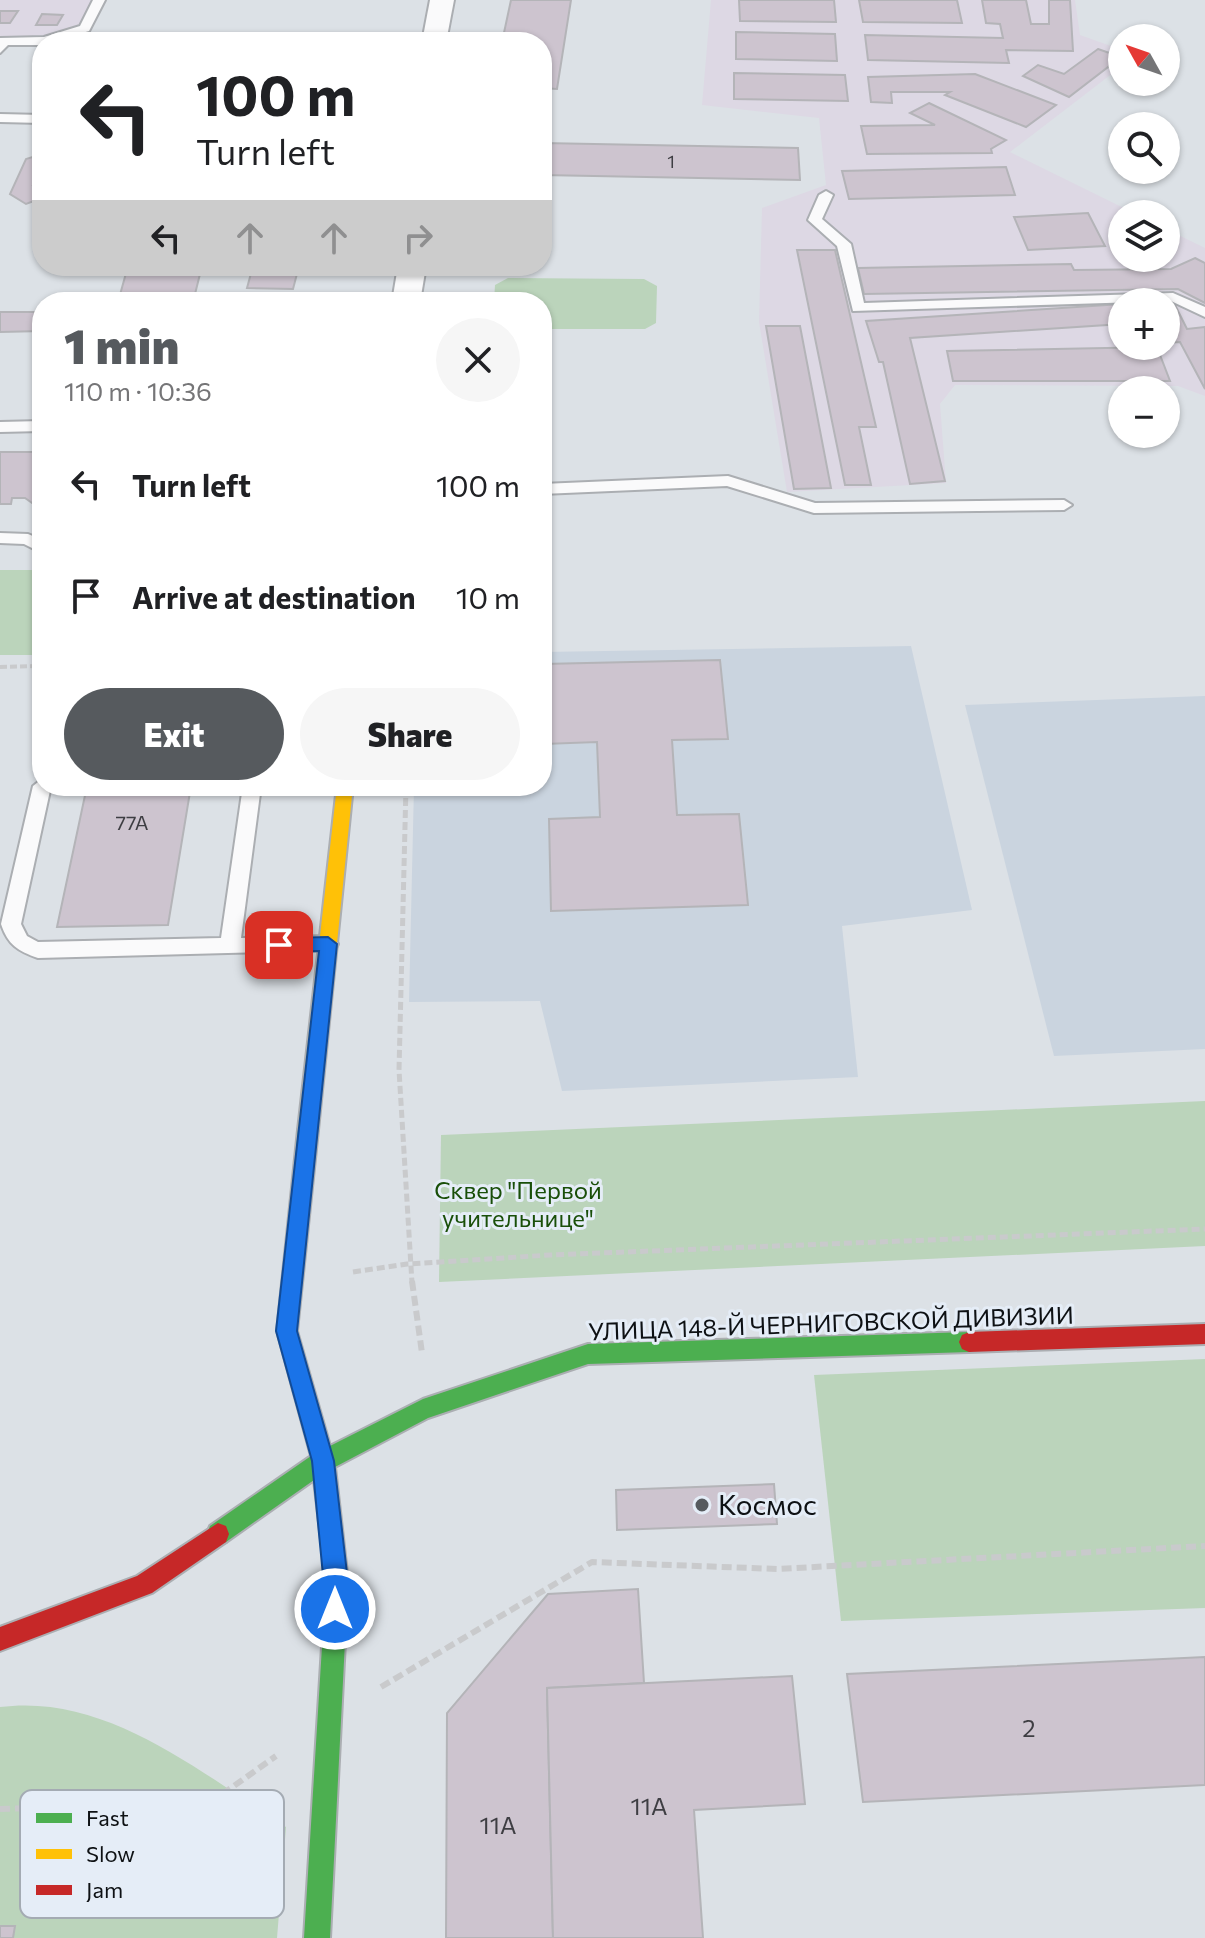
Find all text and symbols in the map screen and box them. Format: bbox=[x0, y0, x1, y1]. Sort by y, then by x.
north arrow bbox=[1108, 24, 1180, 96]
map controls bbox=[1108, 24, 1180, 448]
text: 100 m bbox=[196, 59, 355, 128]
icon: left bbox=[64, 64, 168, 168]
button: search bbox=[1108, 112, 1180, 184]
text: Turn left bbox=[196, 128, 335, 172]
house number: 1 bbox=[667, 150, 675, 172]
button: layers bbox=[1108, 200, 1180, 272]
icon: left bbox=[144, 216, 188, 260]
icon: ahead bbox=[228, 216, 272, 260]
icon: ahead bbox=[312, 216, 356, 260]
icon: right bbox=[396, 216, 440, 260]
button: + bbox=[1108, 288, 1180, 360]
text: 1 min bbox=[64, 315, 179, 374]
button: close bbox=[436, 318, 520, 402]
text: 110 m · 10:36 bbox=[64, 375, 212, 406]
button: − bbox=[1108, 376, 1180, 448]
icon: left bbox=[64, 462, 108, 506]
text: Turn left bbox=[132, 466, 251, 503]
text: 100 m bbox=[436, 466, 520, 503]
icon: arrive bbox=[64, 574, 108, 618]
text: Arrive at destination bbox=[132, 578, 416, 615]
text: 10 m bbox=[456, 578, 520, 615]
button: Exit bbox=[64, 688, 284, 780]
button: Share bbox=[300, 688, 520, 780]
house number: 77А bbox=[115, 810, 149, 834]
pin bbox=[245, 911, 313, 979]
icon: arrive bbox=[257, 923, 301, 967]
park label: Сквер "Первой учительнице" bbox=[434, 1175, 602, 1232]
street label: УЛИЦА 148-Й ЧЕРНИГОВСКОЙ ДИВИЗИИ bbox=[588, 1300, 1074, 1345]
place label: Космос bbox=[718, 1487, 817, 1521]
marker: Космос bbox=[693, 1496, 711, 1514]
position arrow bbox=[293, 1567, 377, 1651]
house number: 2 bbox=[1022, 1713, 1036, 1742]
legend bbox=[20, 1790, 284, 1918]
house number: 11А bbox=[630, 1791, 668, 1820]
text: Fast bbox=[86, 1804, 129, 1831]
house number: 11А bbox=[479, 1810, 517, 1839]
text: Slow bbox=[86, 1840, 135, 1867]
text: Jam bbox=[86, 1876, 123, 1903]

